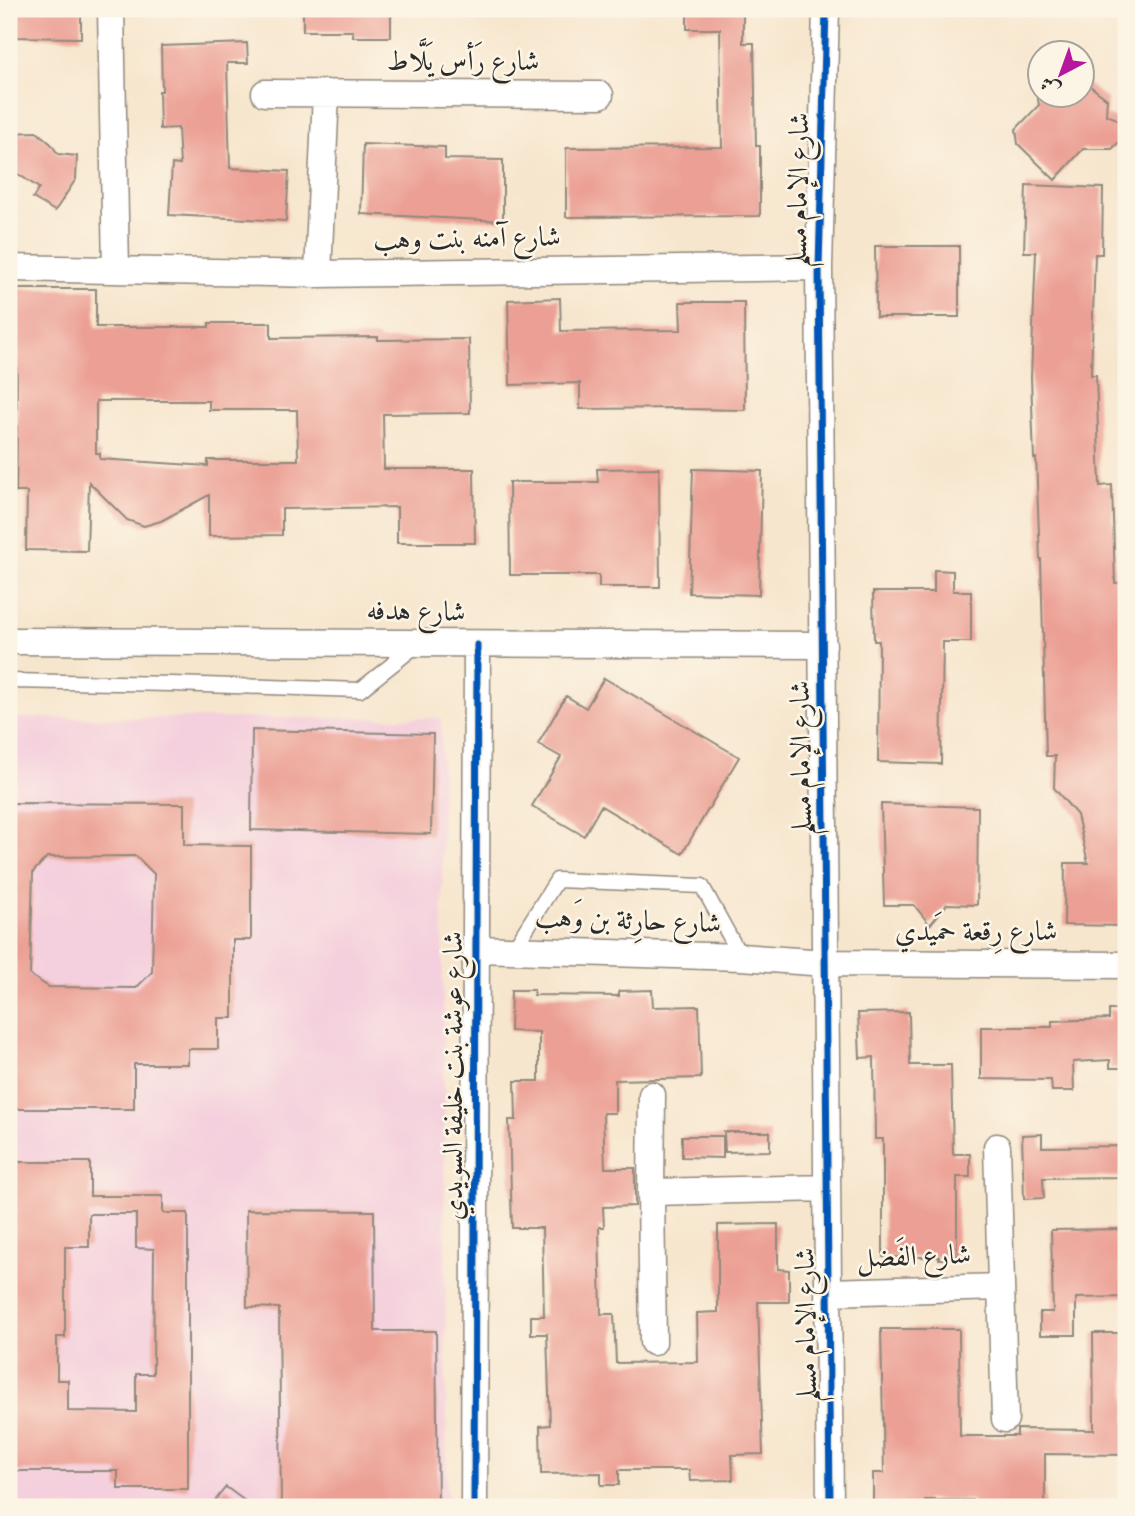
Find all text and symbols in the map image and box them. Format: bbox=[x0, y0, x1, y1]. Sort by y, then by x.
street label: شارع رَأس يَلَّاط bbox=[387, 37, 539, 84]
north arrow bbox=[1026, 38, 1096, 108]
text: ش bbox=[1036, 69, 1067, 101]
street label: شارع الإمام مسلم bbox=[779, 112, 827, 268]
street label: شارع آمنه بنت وهب bbox=[373, 218, 561, 263]
street label: شارع هدفه bbox=[366, 592, 466, 635]
street label: شارع الإمام مسلم bbox=[782, 680, 830, 836]
street label: شارع حارِثة بن وَهب bbox=[534, 896, 722, 946]
street label: شارع رِقعة حمَيدي bbox=[895, 910, 1057, 954]
street label: شارع عوشة بنت خليفة السويدي bbox=[435, 931, 476, 1221]
street label: شارع الفَضل bbox=[856, 1233, 972, 1281]
street label: شارع الإمام مسلم bbox=[787, 1247, 835, 1403]

